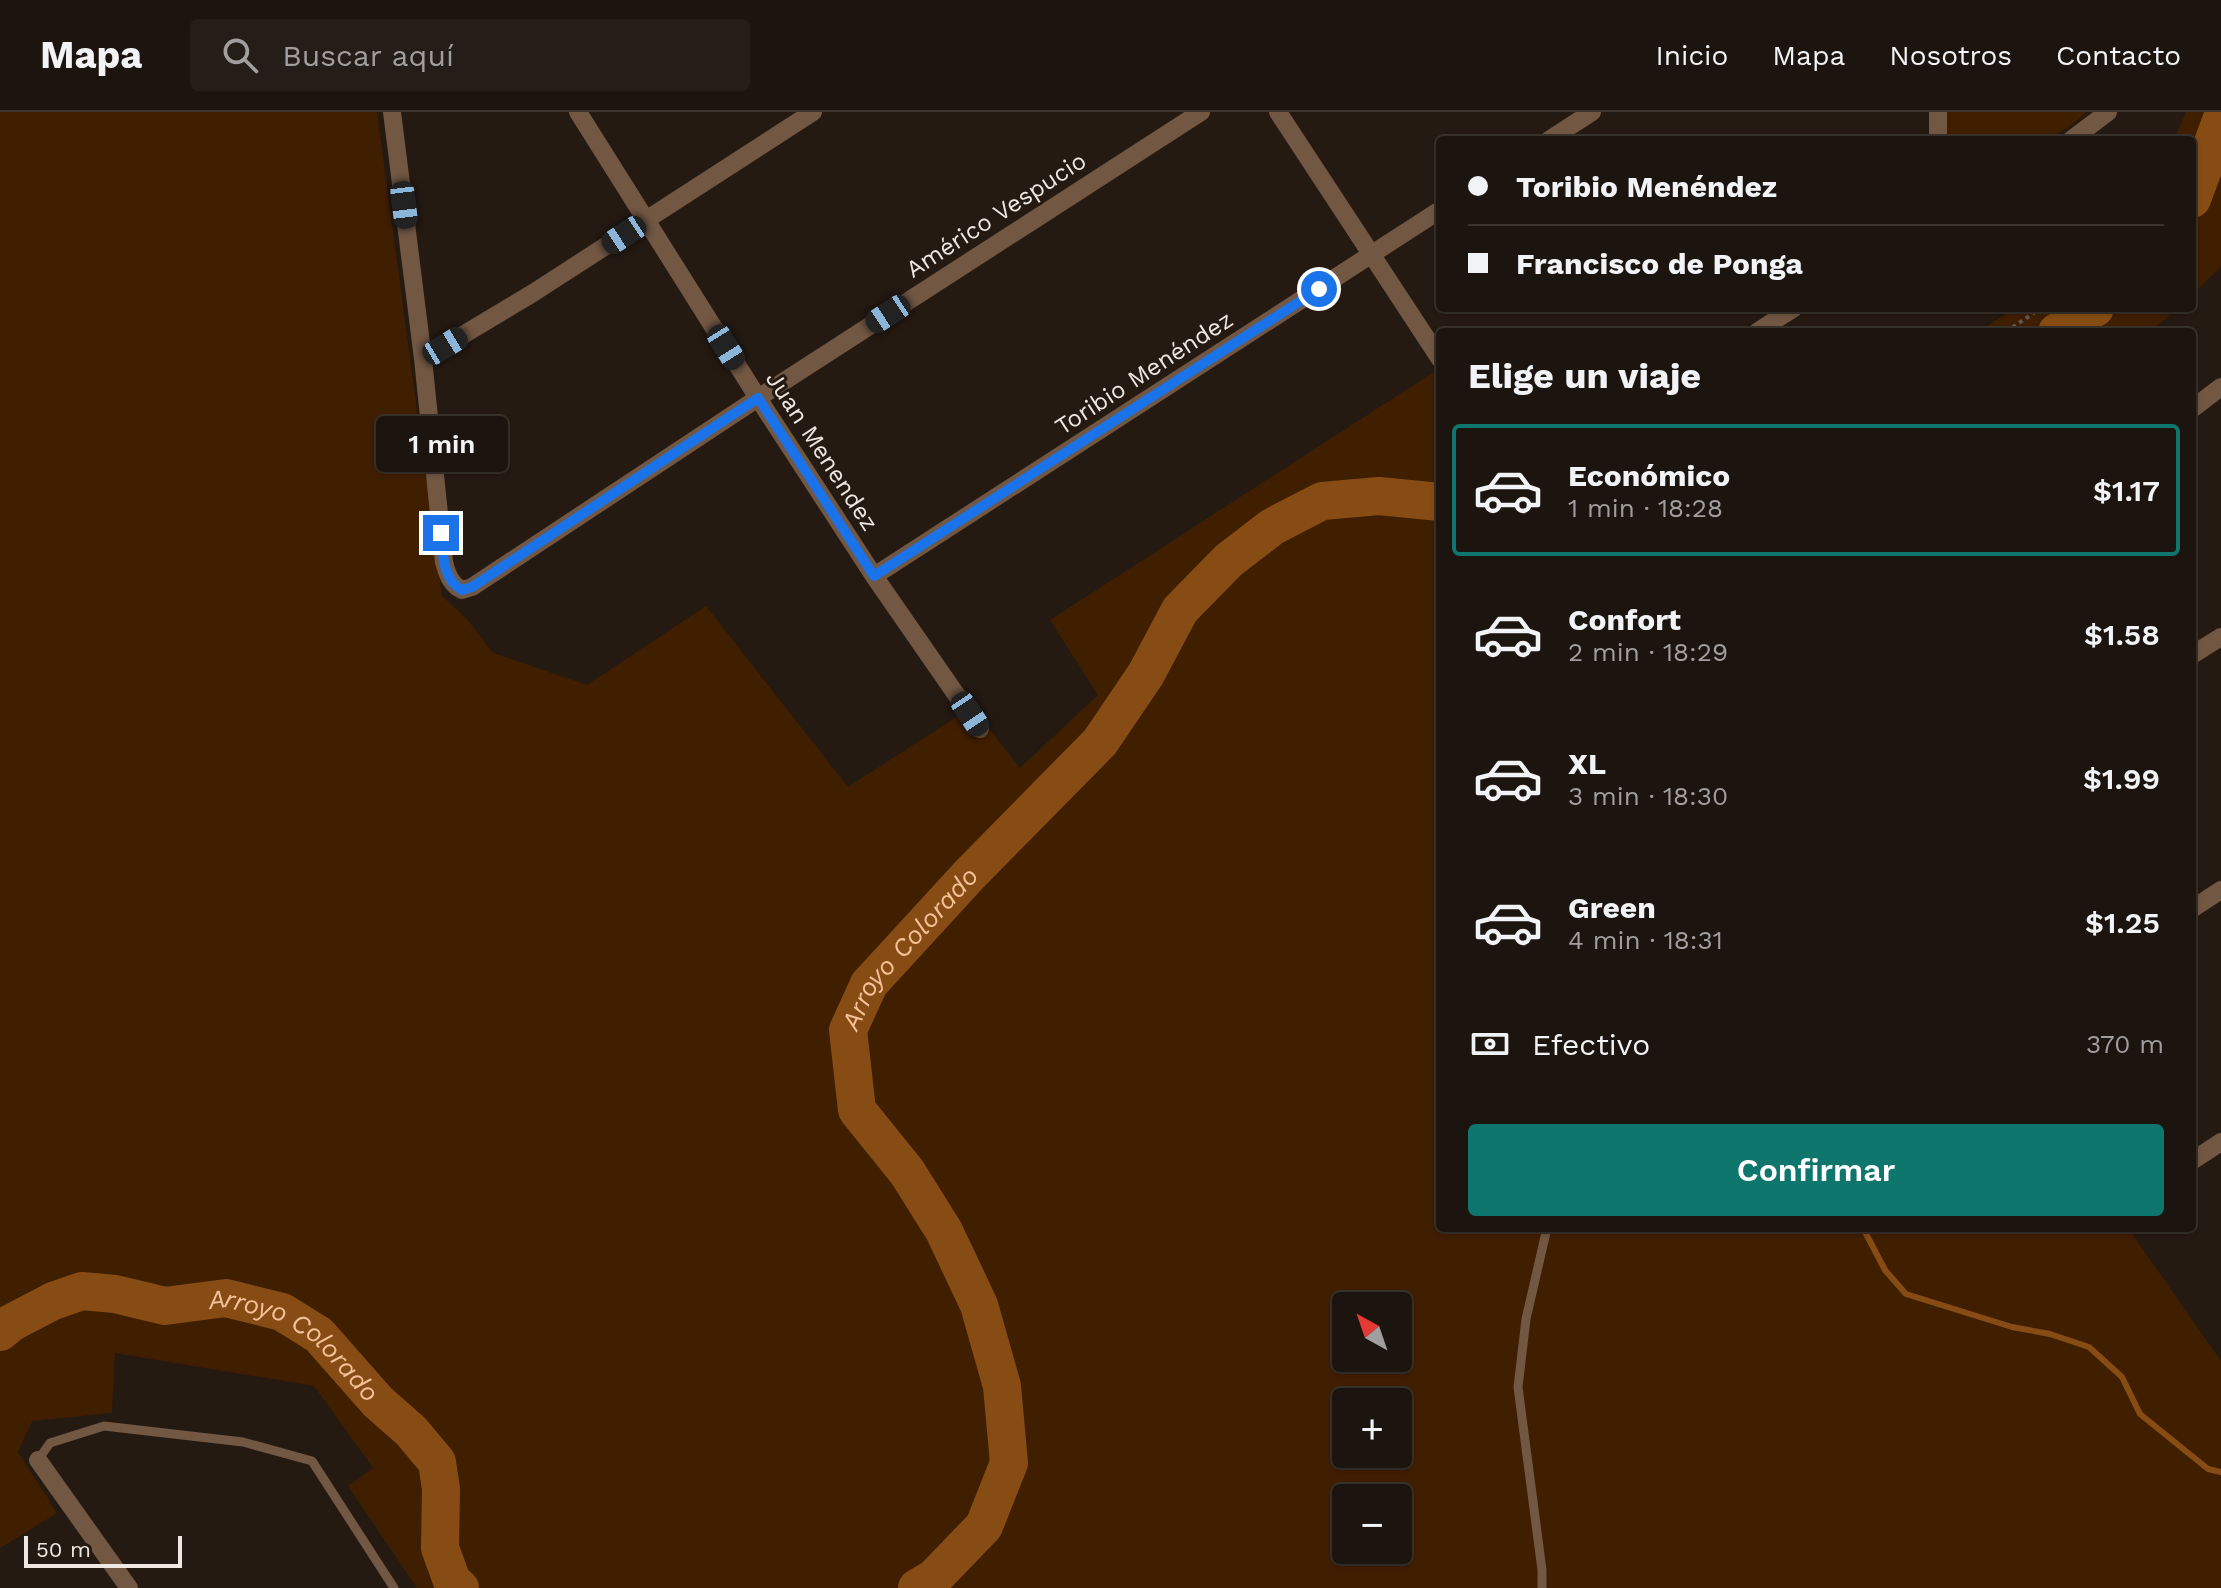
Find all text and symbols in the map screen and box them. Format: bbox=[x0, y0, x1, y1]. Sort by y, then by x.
search box bbox=[190, 19, 750, 91]
text: Mapa bbox=[40, 33, 142, 77]
icon: search bbox=[218, 33, 262, 77]
text: Buscar aquí bbox=[282, 38, 454, 73]
text: Inicio bbox=[1656, 39, 1728, 72]
text: Mapa bbox=[1772, 39, 1845, 72]
text: Nosotros bbox=[1889, 39, 2012, 72]
text: Contacto bbox=[2056, 39, 2181, 72]
street label: Américo Vespucio bbox=[901, 146, 1091, 284]
text: Toribio Menéndez bbox=[1516, 169, 1777, 204]
car bbox=[389, 180, 419, 230]
car bbox=[597, 212, 651, 258]
text: Francisco de Ponga bbox=[1516, 246, 1803, 281]
route start bbox=[1301, 271, 1337, 307]
car bbox=[861, 291, 915, 337]
street label: Toribio Menéndez bbox=[1050, 305, 1238, 441]
car bbox=[703, 320, 749, 374]
car bbox=[418, 323, 472, 369]
text: Elige un viaje bbox=[1468, 355, 1701, 397]
street label: Juan Menendez bbox=[760, 366, 884, 536]
callout: 1 min bbox=[375, 417, 507, 473]
text: 1 min bbox=[409, 429, 475, 459]
icon: car bbox=[1472, 454, 1544, 526]
text: Económico bbox=[1568, 458, 1730, 493]
text: $1.17 bbox=[2093, 473, 2160, 508]
text: 1 min · 18:28 bbox=[1568, 493, 1723, 523]
route end bbox=[423, 515, 459, 551]
icon: car bbox=[1472, 598, 1544, 670]
text: Confort bbox=[1568, 602, 1681, 637]
text: $1.58 bbox=[2084, 617, 2160, 652]
text: 2 min · 18:29 bbox=[1568, 637, 1728, 667]
car bbox=[947, 687, 993, 741]
icon: car bbox=[1472, 742, 1544, 814]
text: XL bbox=[1568, 746, 1606, 781]
text: $1.99 bbox=[2083, 761, 2160, 796]
text: 3 min · 18:30 bbox=[1568, 781, 1728, 811]
water label: Arroyo Colorado bbox=[835, 861, 984, 1035]
icon: car bbox=[1472, 886, 1544, 958]
text: Green bbox=[1568, 890, 1656, 925]
text: $1.25 bbox=[2085, 905, 2160, 940]
text: 4 min · 18:31 bbox=[1568, 925, 1723, 955]
icon: cash bbox=[1468, 1022, 1512, 1066]
text: Efectivo bbox=[1532, 1027, 1650, 1062]
text: 370 m bbox=[2086, 1029, 2164, 1059]
button: Confirmar bbox=[1468, 1124, 2164, 1216]
water label: Arroyo Colorado bbox=[206, 1283, 385, 1408]
north arrow bbox=[1332, 1292, 1412, 1372]
map controls bbox=[1332, 1292, 1412, 1564]
button: + bbox=[1332, 1388, 1412, 1468]
button: − bbox=[1332, 1484, 1412, 1564]
scale bar bbox=[24, 1532, 182, 1568]
text: 50 m bbox=[36, 1537, 91, 1562]

